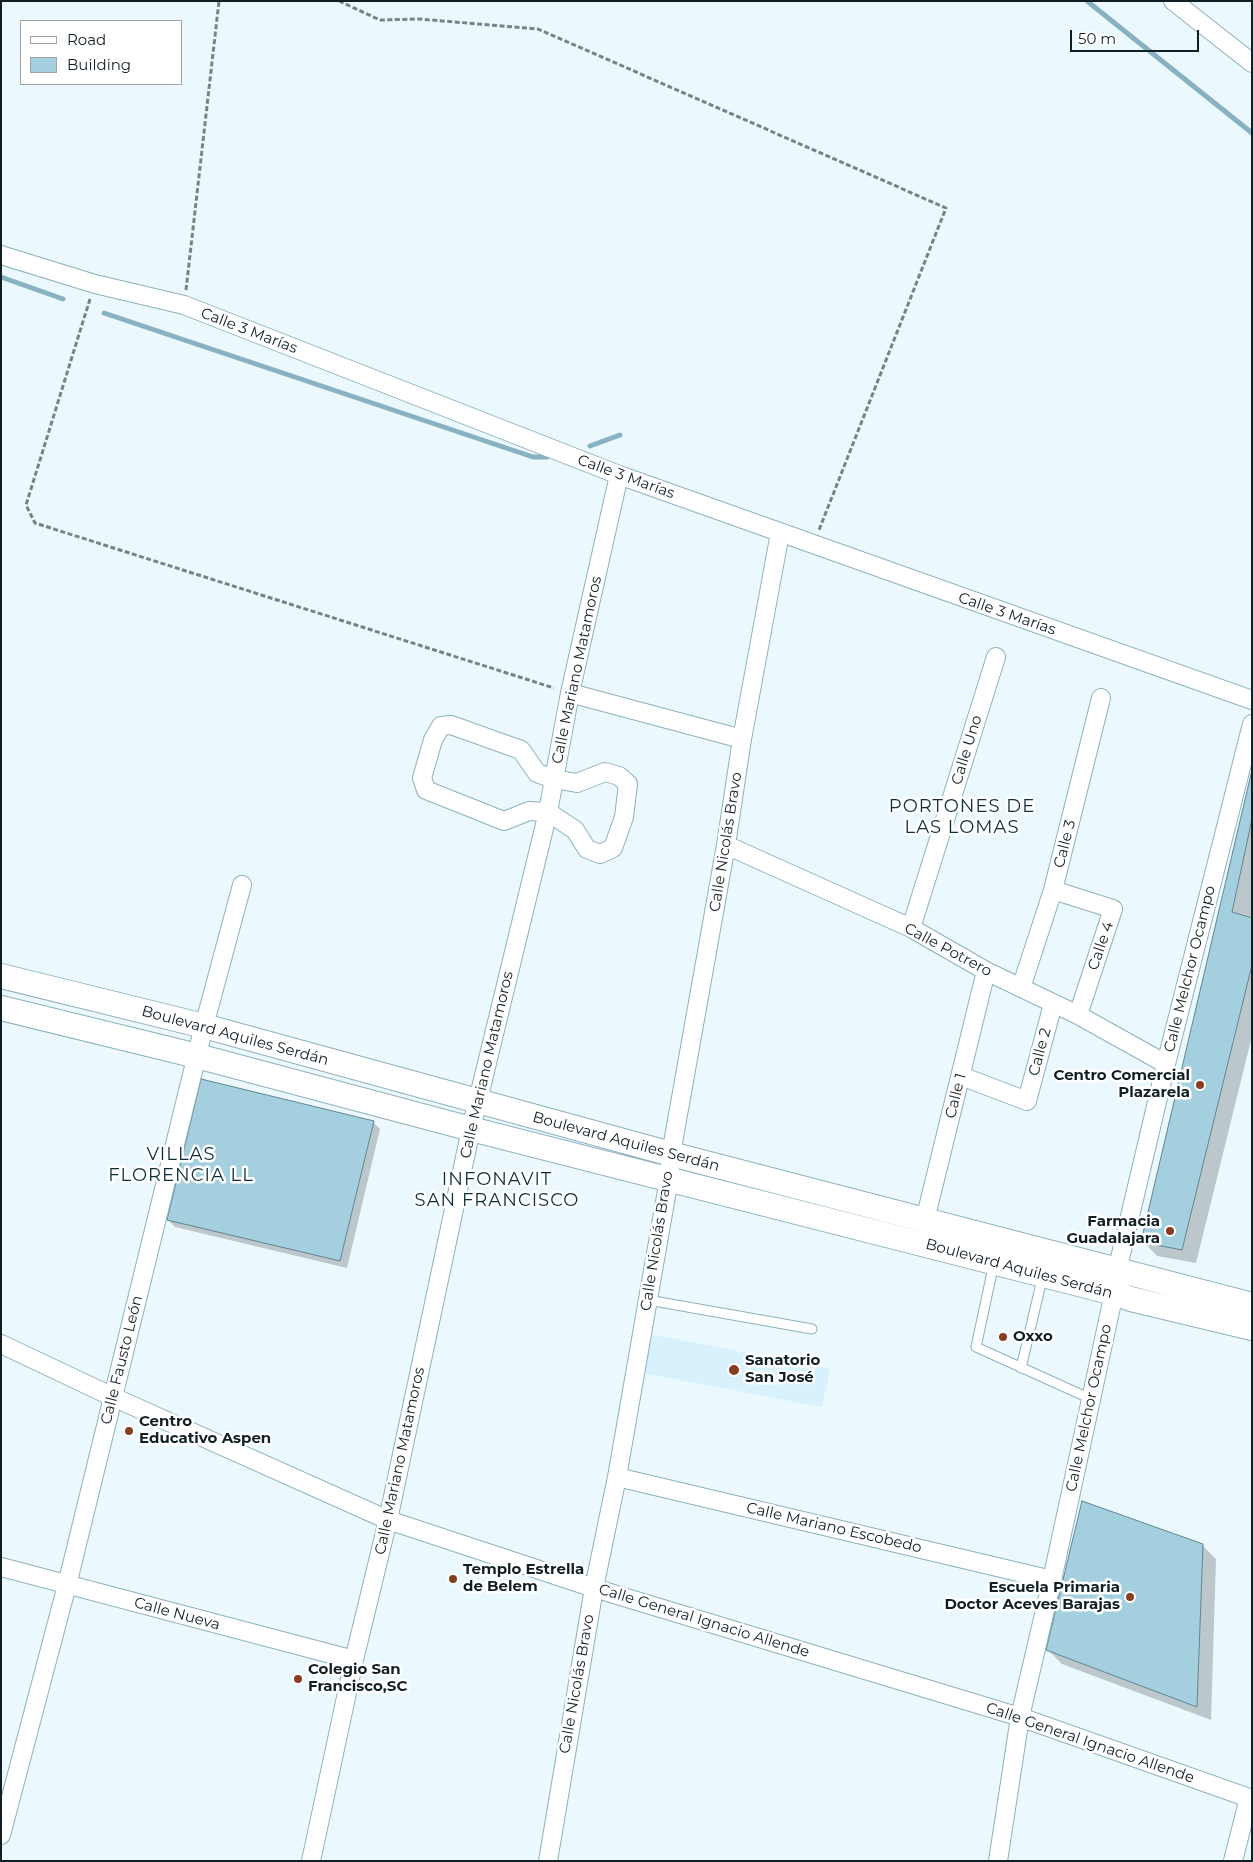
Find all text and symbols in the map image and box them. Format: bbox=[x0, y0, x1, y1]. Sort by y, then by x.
legend bbox=[20, 20, 182, 85]
scale bar bbox=[1073, 20, 1202, 52]
text: 50 m bbox=[1078, 29, 1116, 48]
text: Road bbox=[67, 30, 106, 49]
text: Building bbox=[67, 55, 131, 74]
street label: Calle 3 Marías bbox=[198, 304, 300, 358]
street label: Calle 3 Marías bbox=[575, 451, 677, 503]
street label: Calle Mariano Matamoros bbox=[548, 574, 606, 766]
street label: Calle 3 Marías bbox=[956, 589, 1058, 639]
street label: Calle Uno bbox=[948, 713, 986, 787]
street label: Calle Nicolás Bravo bbox=[706, 771, 746, 913]
district label: PORTONES DE LAS LOMAS bbox=[887, 796, 1037, 839]
street label: Calle 3 bbox=[1050, 818, 1080, 870]
street label: Calle Melchor Ocampo bbox=[1161, 884, 1219, 1054]
street label: Calle Potrero bbox=[901, 919, 995, 981]
street label: Calle 4 bbox=[1084, 919, 1118, 973]
street label: Calle Mariano Matamoros bbox=[457, 970, 517, 1160]
street label: Boulevard Aquiles Serdán bbox=[139, 1002, 331, 1070]
street label: Calle 2 bbox=[1025, 1026, 1055, 1078]
place label: Centro Comercial Plazarela bbox=[1054, 1067, 1190, 1102]
street label: Calle 1 bbox=[942, 1072, 970, 1120]
marker: Centro Comercial Plazarela bbox=[1194, 1079, 1206, 1091]
street label: Boulevard Aquiles Serdán bbox=[530, 1108, 722, 1176]
district label: VILLAS FLORENCIA LL bbox=[107, 1144, 255, 1186]
district label: INFONAVIT SAN FRANCISCO bbox=[413, 1169, 581, 1212]
street label: Calle Nicolás Bravo bbox=[637, 1170, 677, 1312]
place label: Farmacia Guadalajara bbox=[1066, 1213, 1160, 1248]
marker: Farmacia Guadalajara bbox=[1164, 1225, 1176, 1237]
street label: Boulevard Aquiles Serdán bbox=[923, 1235, 1115, 1303]
street label: Calle Fausto León bbox=[97, 1294, 147, 1426]
street label: Calle Melchor Ocampo bbox=[1062, 1322, 1116, 1494]
place label: Oxxo bbox=[1013, 1328, 1053, 1346]
marker: Oxxo bbox=[997, 1331, 1009, 1343]
place label: Sanatorio San José bbox=[745, 1352, 820, 1387]
marker: Sanatorio San José bbox=[727, 1363, 741, 1377]
street label: Calle Mariano Matamoros bbox=[371, 1365, 429, 1557]
place label: Centro Educativo Aspen bbox=[139, 1413, 271, 1448]
marker: Centro Educativo Aspen bbox=[123, 1425, 135, 1437]
street label: Calle Mariano Escobedo bbox=[744, 1499, 924, 1557]
place label: Templo Estrella de Belem bbox=[463, 1561, 584, 1596]
marker: Templo Estrella de Belem bbox=[447, 1573, 459, 1585]
place label: Escuela Primaria Doctor Aceves Barajas bbox=[944, 1579, 1120, 1614]
street label: Calle General Ignacio Allende bbox=[597, 1580, 811, 1662]
marker: Escuela Primaria Doctor Aceves Barajas bbox=[1124, 1591, 1136, 1603]
street label: Calle Nueva bbox=[132, 1594, 222, 1634]
street label: Calle Nicolás Bravo bbox=[556, 1613, 598, 1755]
place label: Colegio San Francisco,SC bbox=[308, 1661, 407, 1696]
marker: Colegio San Francisco,SC bbox=[292, 1673, 304, 1685]
street label: Calle General Ignacio Allende bbox=[983, 1699, 1197, 1787]

